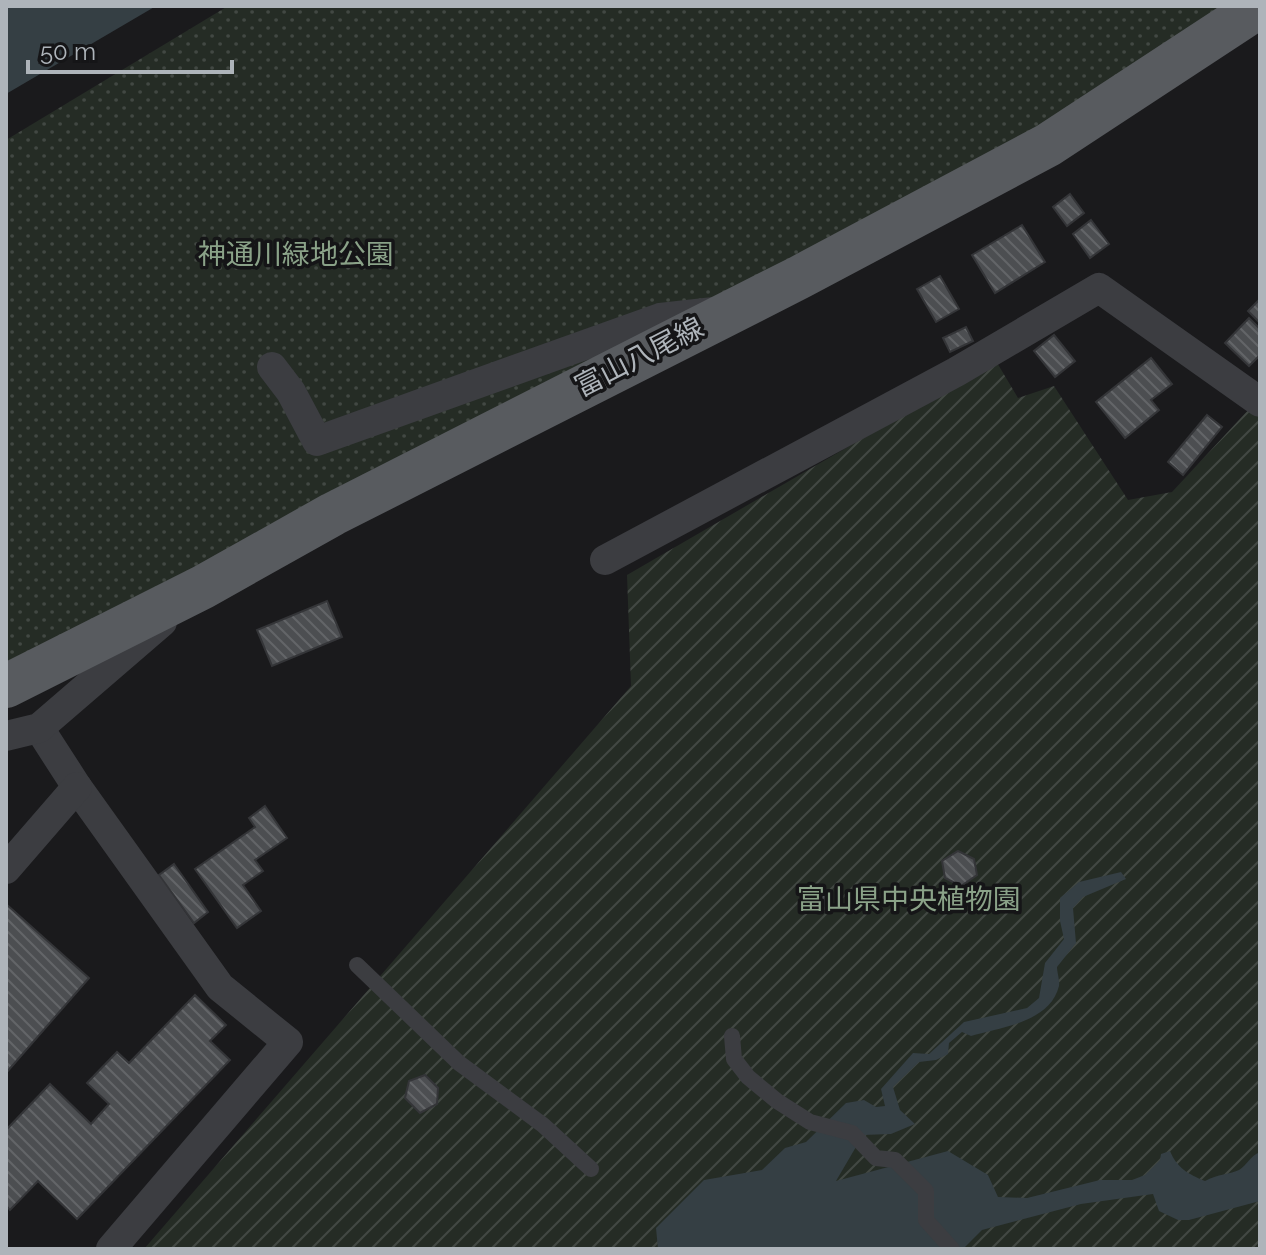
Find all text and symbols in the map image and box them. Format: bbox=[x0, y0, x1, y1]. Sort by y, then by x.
scale bar bbox=[28, 24, 232, 74]
text: 50 m bbox=[40, 37, 96, 66]
park label: 神通川緑地公園 bbox=[198, 238, 394, 271]
street label: 富山八尾線 bbox=[569, 311, 709, 403]
park label: 富山県中央植物園 bbox=[797, 883, 1021, 916]

